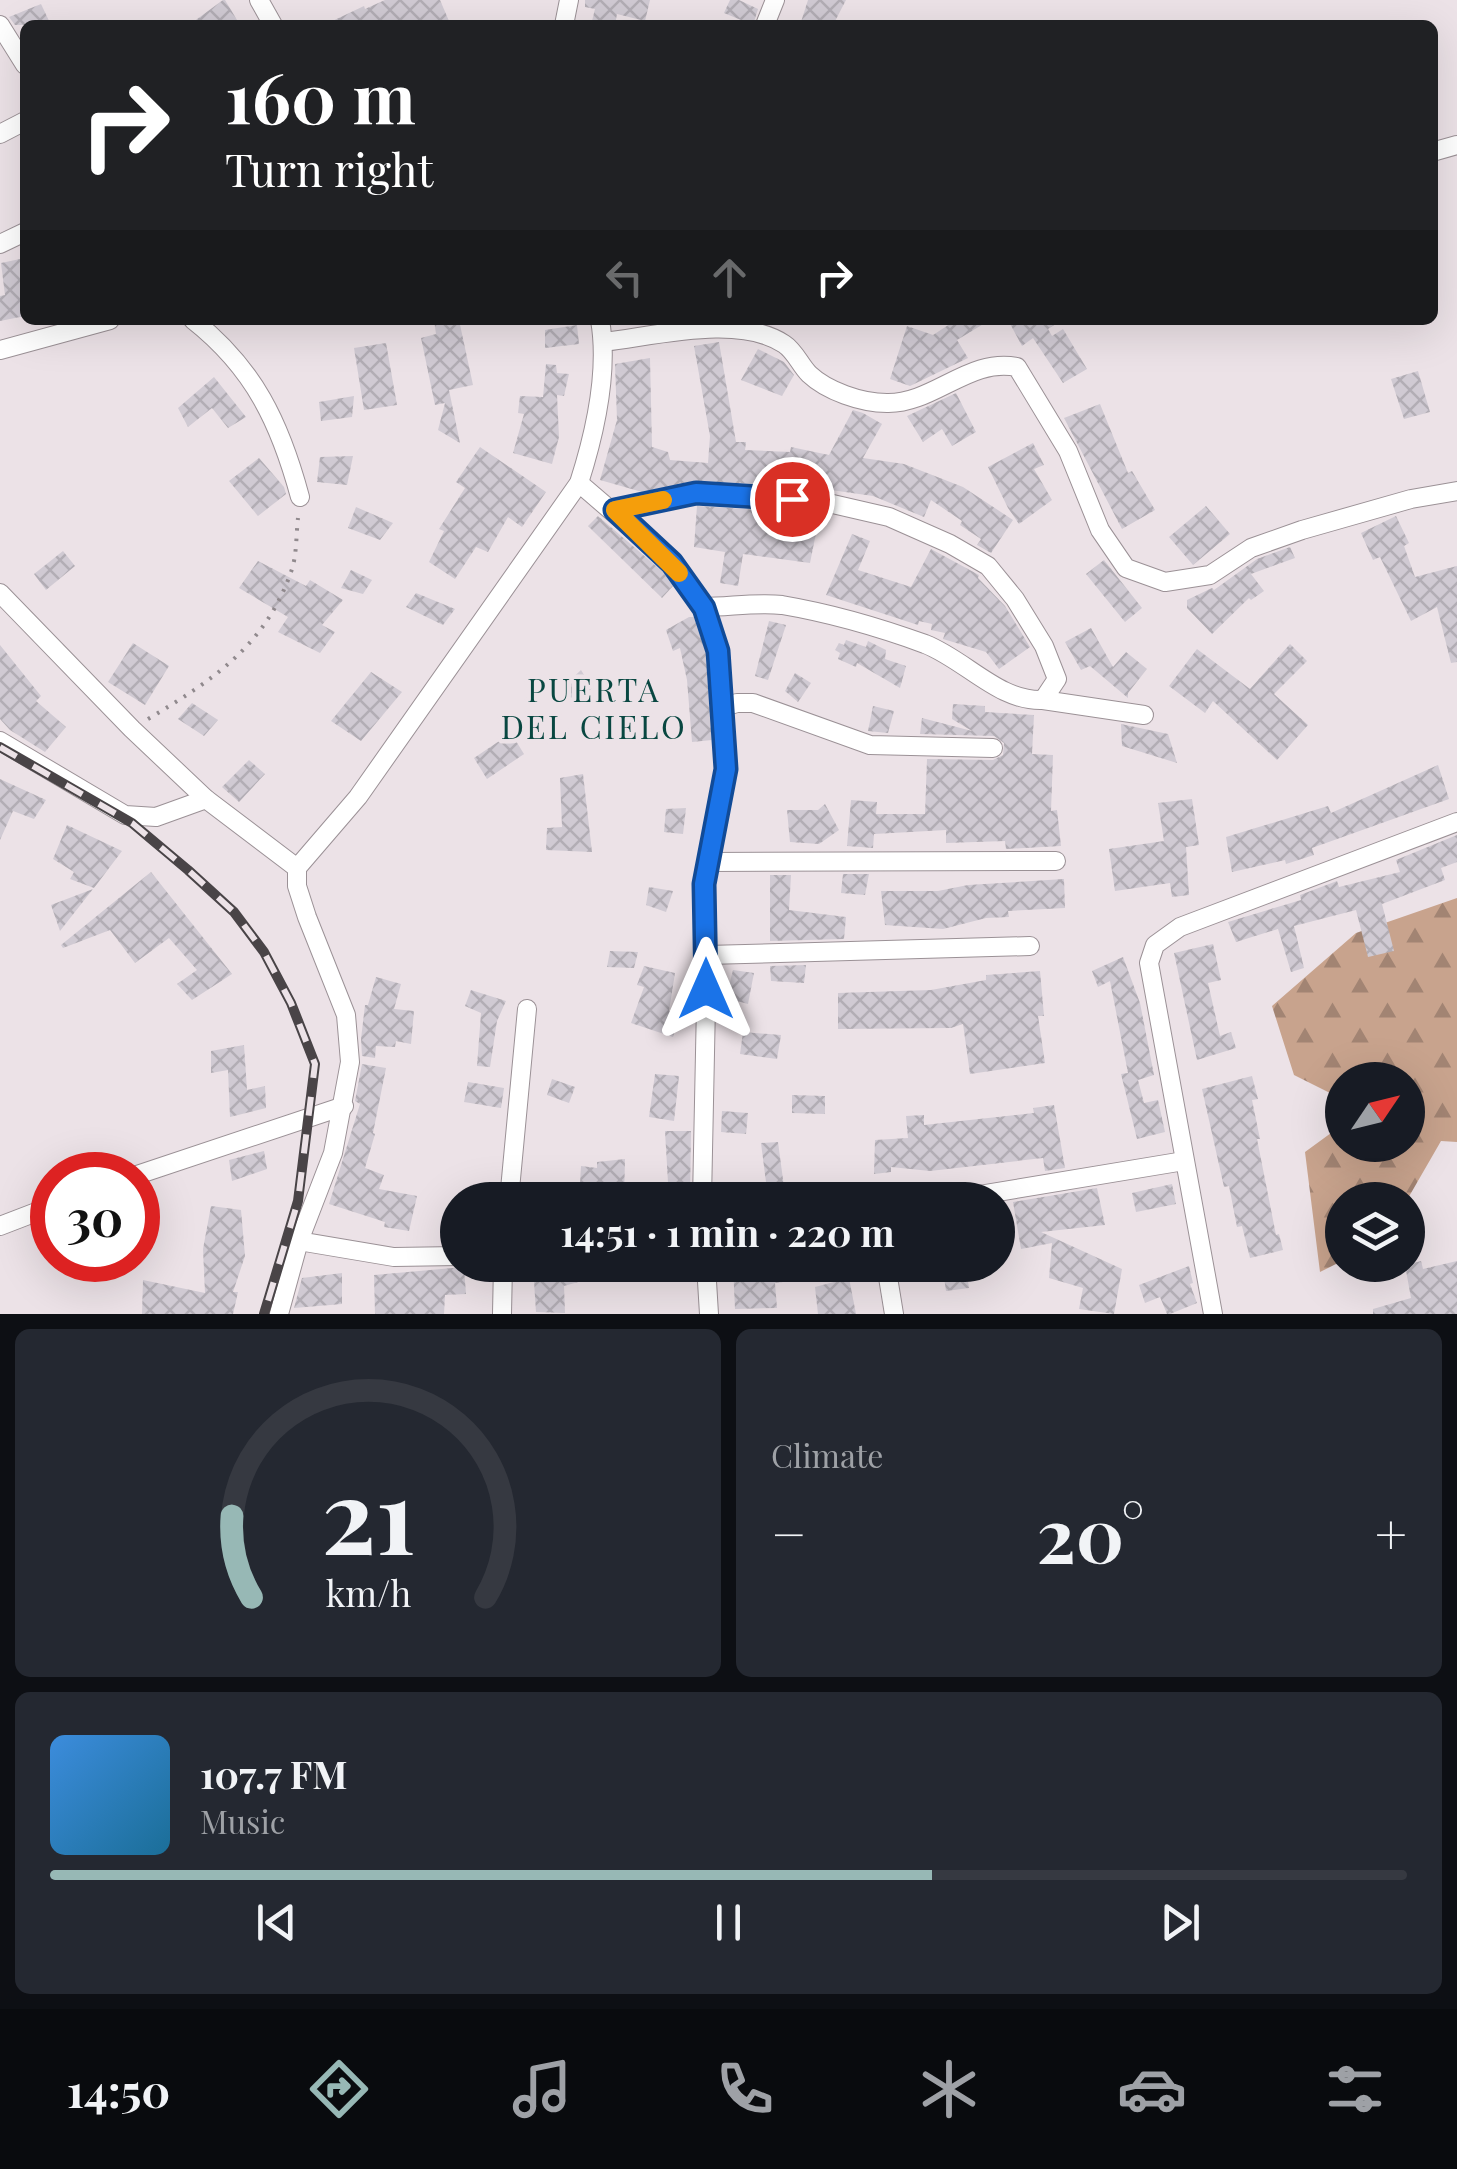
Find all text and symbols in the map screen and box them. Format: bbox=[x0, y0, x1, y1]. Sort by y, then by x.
text: 160 m bbox=[225, 48, 416, 142]
icon: right bbox=[60, 60, 190, 190]
text: Turn right bbox=[225, 138, 433, 198]
icon: left bbox=[597, 250, 652, 305]
icon: ahead bbox=[702, 250, 757, 305]
icon: right bbox=[807, 250, 862, 305]
pin bbox=[750, 457, 835, 542]
icon: arrive bbox=[765, 472, 820, 527]
district label: PUERTA DEL CIELO bbox=[501, 667, 687, 747]
position arrow bbox=[654, 937, 758, 1041]
north arrow bbox=[1325, 1062, 1425, 1162]
map controls bbox=[1325, 1062, 1425, 1282]
speed limit sign: 30 bbox=[30, 1152, 160, 1282]
button: layers bbox=[1325, 1182, 1425, 1282]
text: 14:51 · 1 min · 220 m bbox=[560, 1206, 895, 1257]
text: Climate bbox=[771, 1433, 883, 1476]
text: 21 bbox=[321, 1442, 415, 1581]
text: 20° bbox=[1037, 1482, 1145, 1582]
text: − bbox=[771, 1495, 807, 1569]
text: + bbox=[1375, 1495, 1407, 1569]
text: km/h bbox=[325, 1568, 411, 1616]
text: 107.7 FM bbox=[200, 1748, 348, 1799]
text: Music bbox=[200, 1799, 285, 1842]
icon: previous bbox=[249, 1895, 304, 1950]
icon: pause bbox=[701, 1895, 756, 1950]
icon: next bbox=[1153, 1895, 1208, 1950]
icon: directions bbox=[304, 2054, 374, 2124]
icon: music bbox=[507, 2054, 577, 2124]
icon: phone bbox=[710, 2054, 780, 2124]
icon: climate bbox=[914, 2054, 984, 2124]
icon: car bbox=[1117, 2054, 1187, 2124]
icon: filters bbox=[1320, 2054, 1390, 2124]
text: 14:50 bbox=[67, 2059, 170, 2119]

